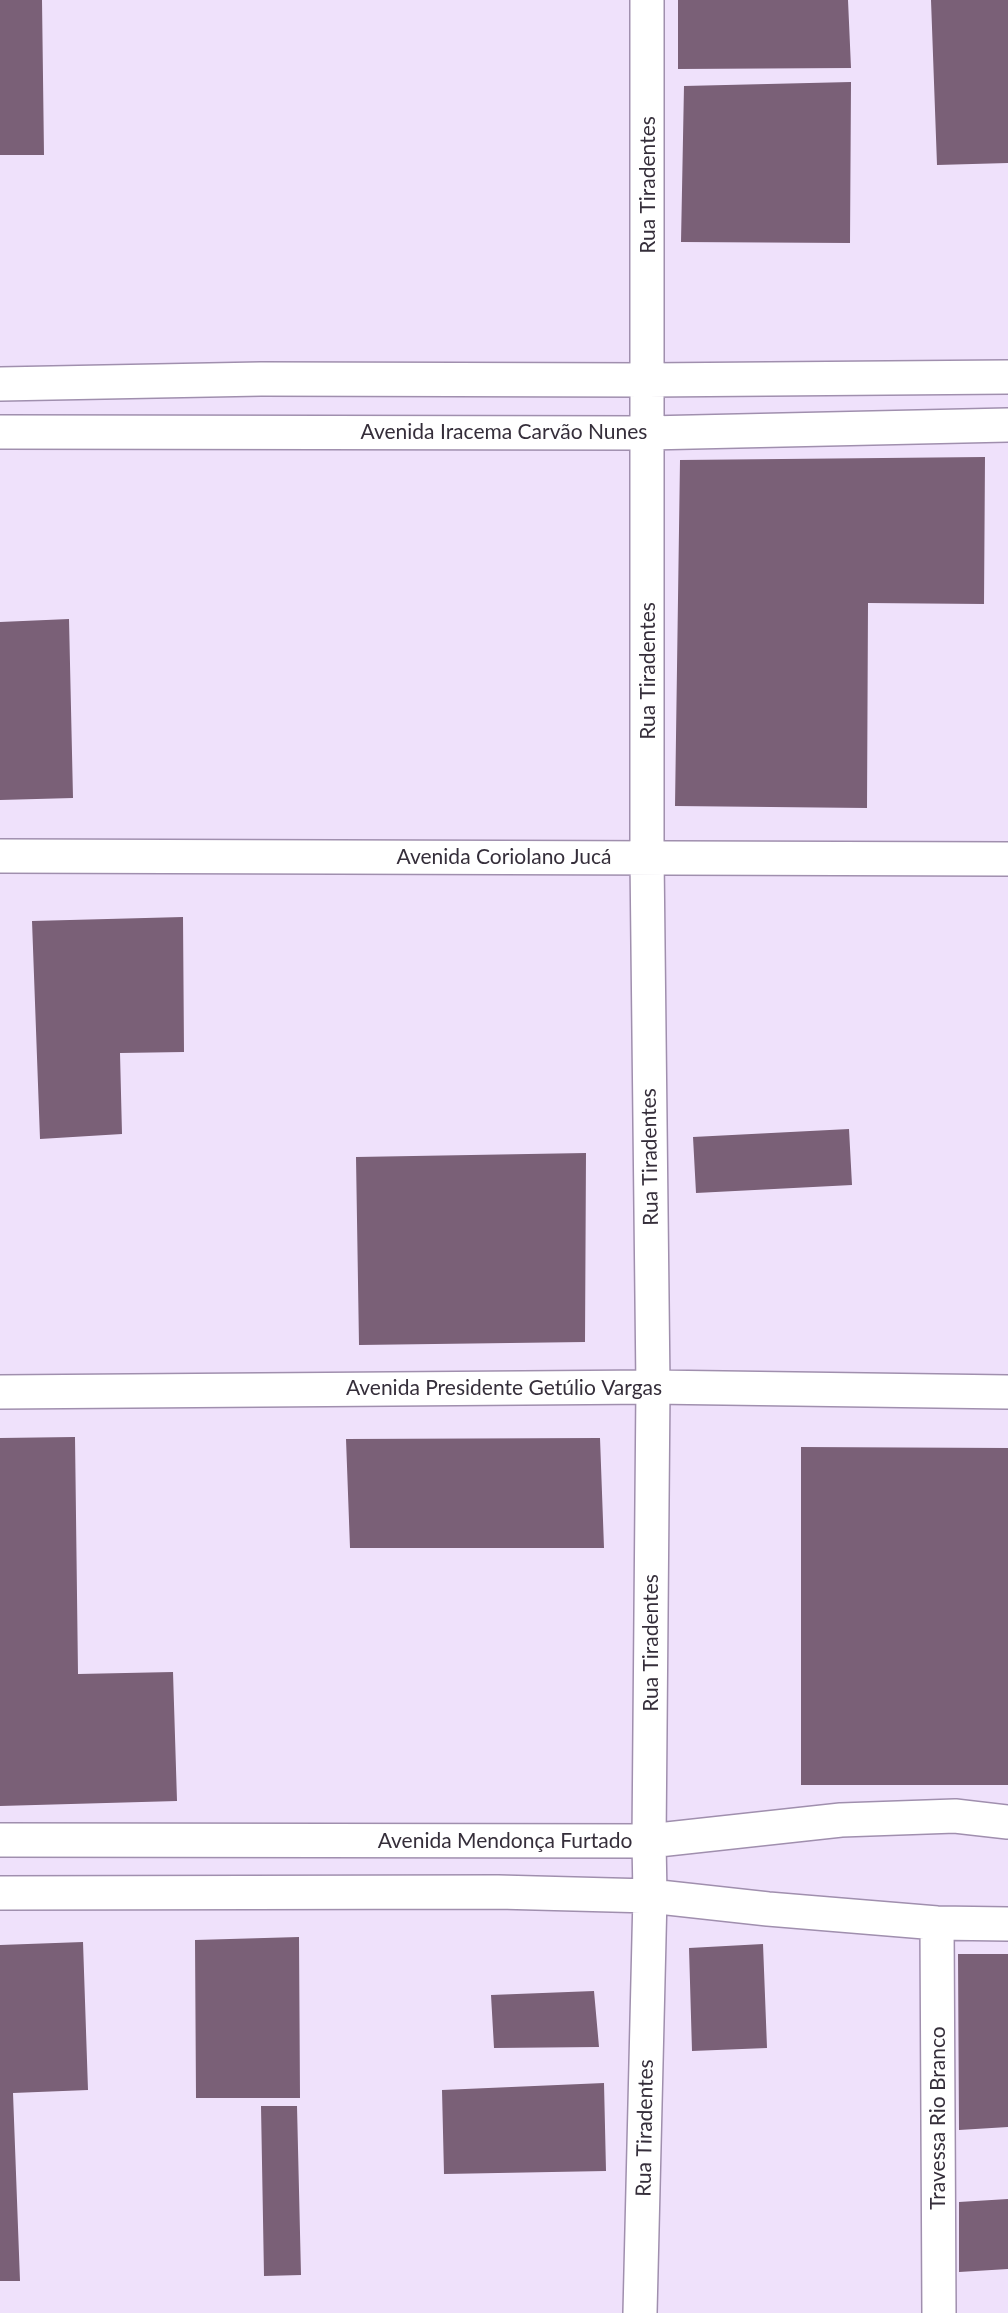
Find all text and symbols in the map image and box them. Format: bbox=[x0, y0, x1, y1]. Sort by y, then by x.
street label: Rua Tiradentes bbox=[635, 116, 661, 254]
street label: Avenida Iracema Carvão Nunes bbox=[361, 419, 647, 445]
street label: Rua Tiradentes bbox=[635, 602, 661, 740]
street label: Avenida Coriolano Jucá bbox=[397, 844, 611, 870]
street label: Rua Tiradentes bbox=[636, 1088, 664, 1226]
street label: Avenida Presidente Getúlio Vargas bbox=[346, 1375, 662, 1401]
street label: Rua Tiradentes bbox=[638, 1574, 664, 1712]
street label: Avenida Mendonça Furtado bbox=[378, 1828, 632, 1854]
street label: Travessa Rio Branco bbox=[925, 2026, 951, 2210]
street label: Rua Tiradentes bbox=[631, 2059, 659, 2197]

